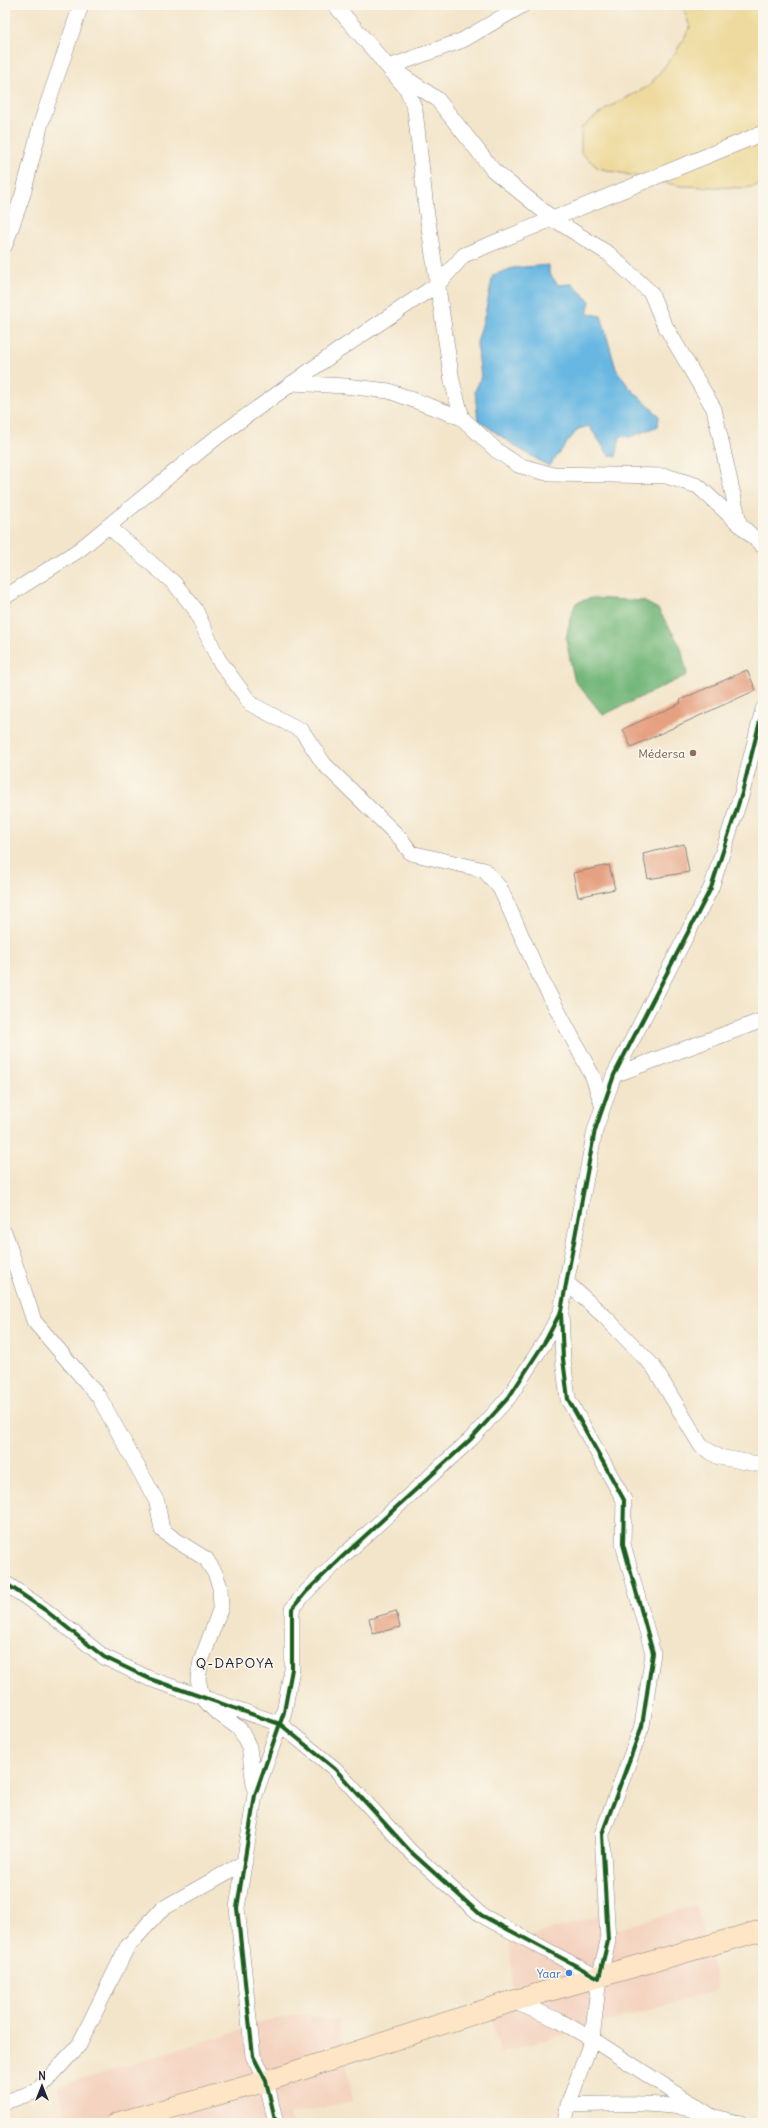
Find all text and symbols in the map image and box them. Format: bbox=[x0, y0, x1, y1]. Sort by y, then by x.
place label: Médersa bbox=[638, 746, 685, 761]
marker: Médersa bbox=[688, 748, 698, 758]
district label: Q-DAPOYA bbox=[196, 1654, 274, 1672]
place label: Yaar bbox=[537, 1966, 561, 1981]
marker: Yaar bbox=[564, 1968, 574, 1978]
north arrow bbox=[22, 2066, 62, 2106]
text: N bbox=[38, 2069, 46, 2083]

